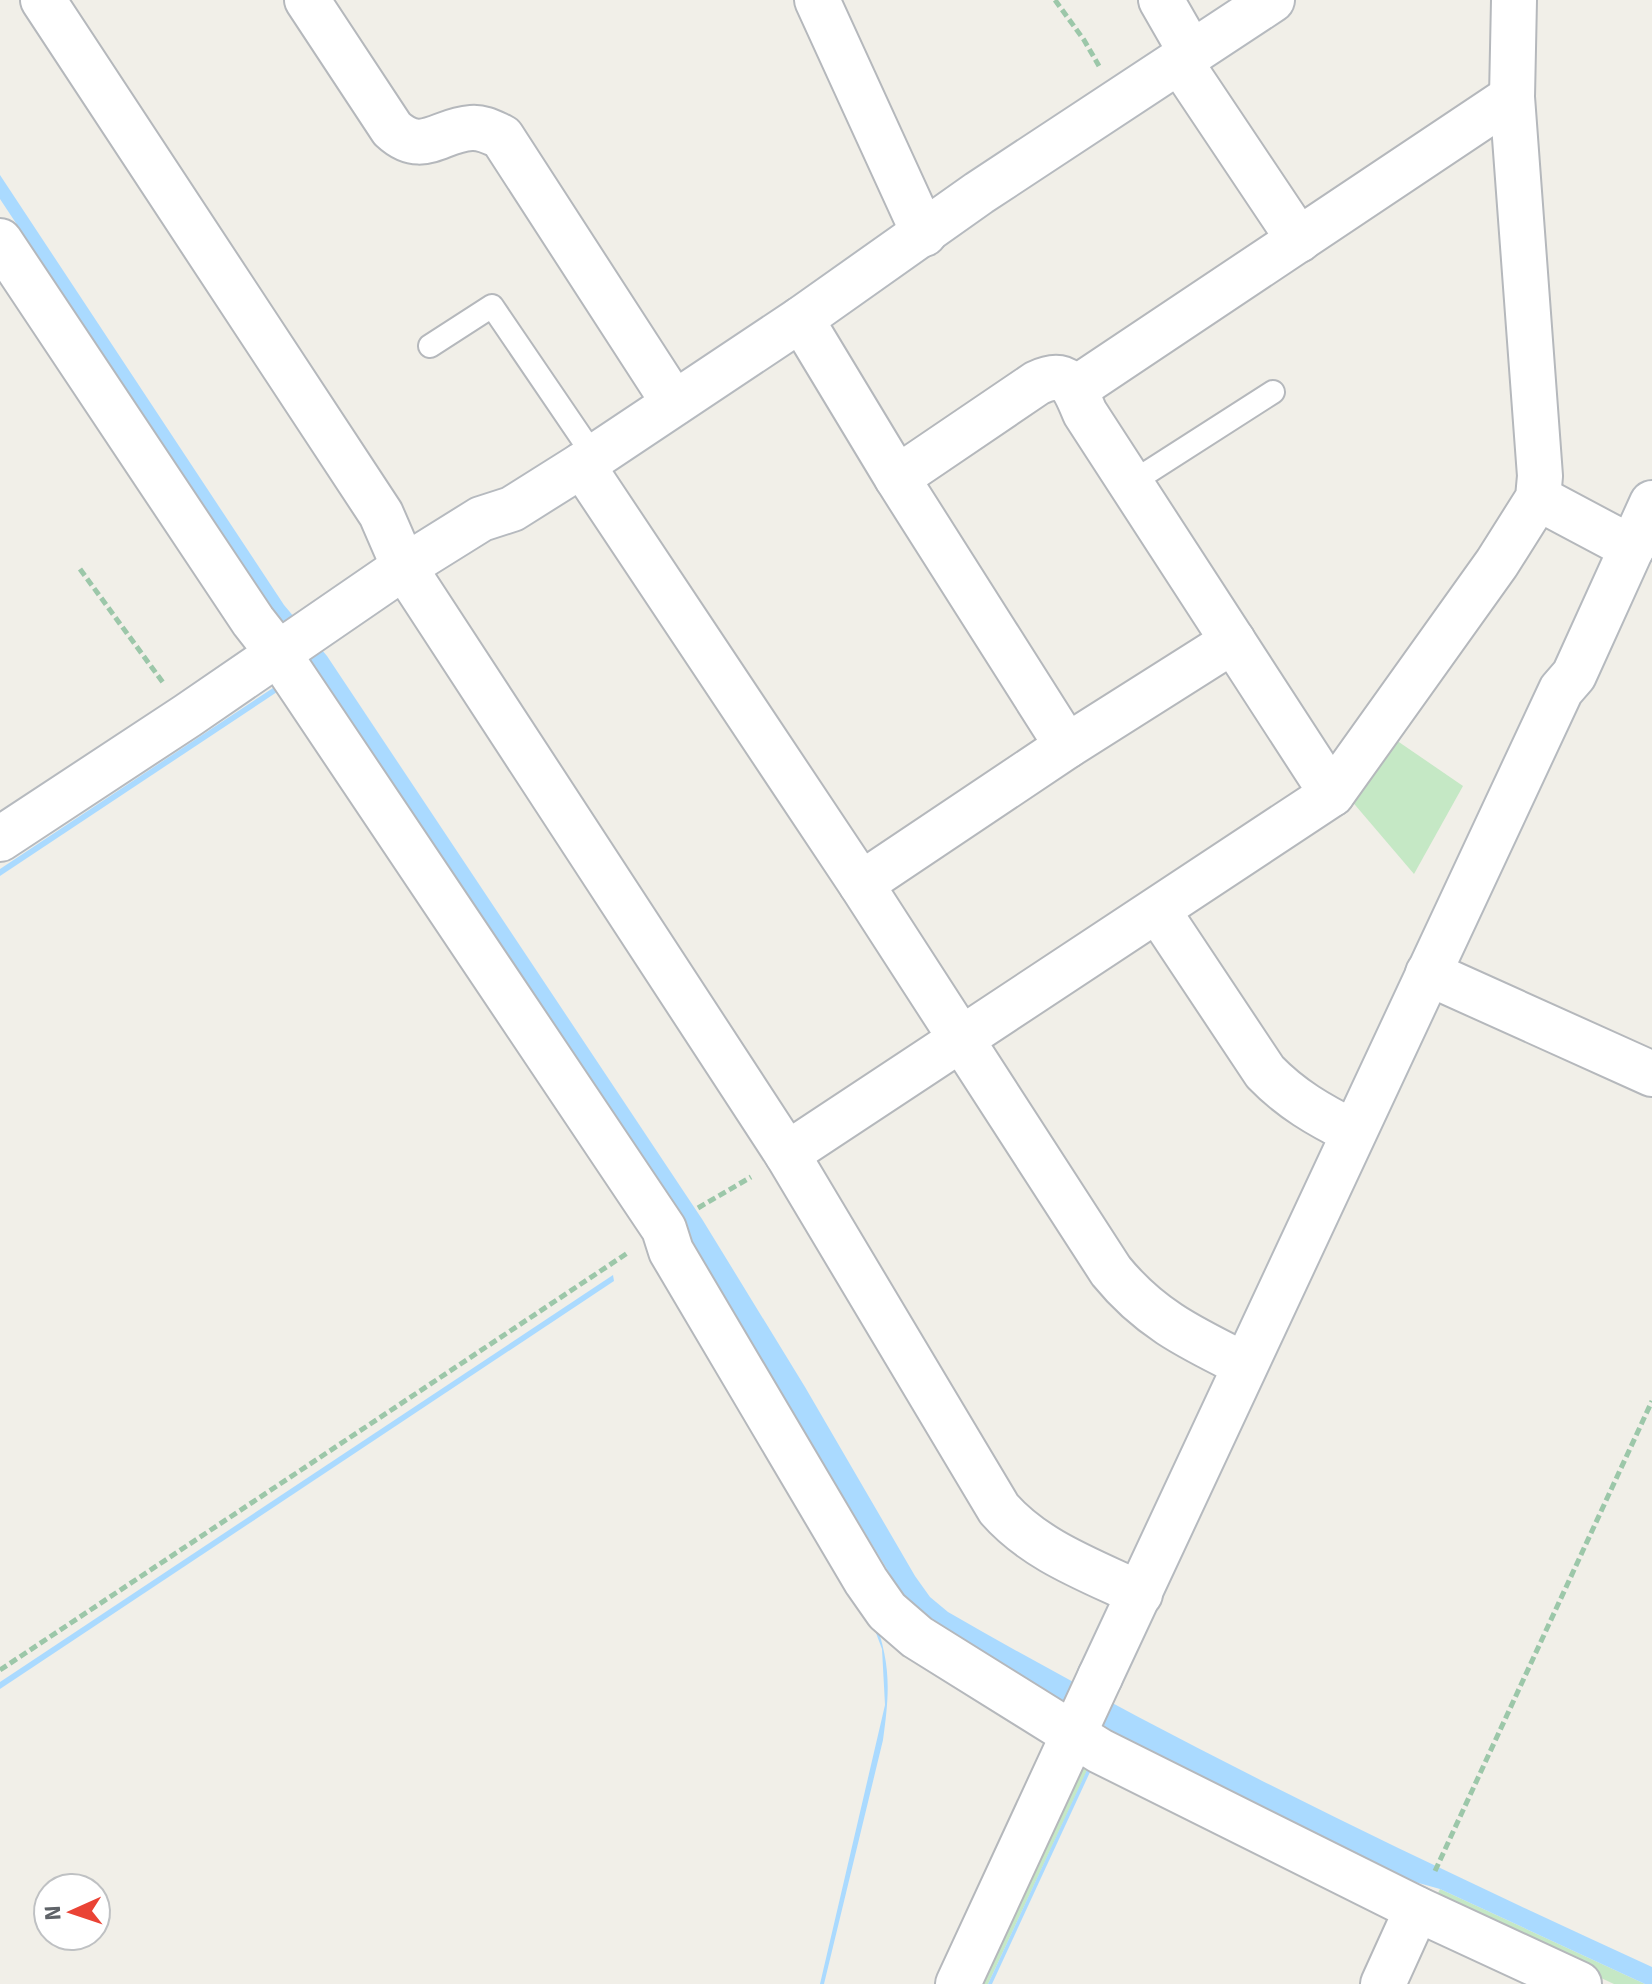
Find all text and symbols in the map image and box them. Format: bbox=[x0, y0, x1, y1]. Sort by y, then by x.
north arrow bbox=[32, 1872, 112, 1952]
text: N bbox=[39, 1905, 66, 1921]

